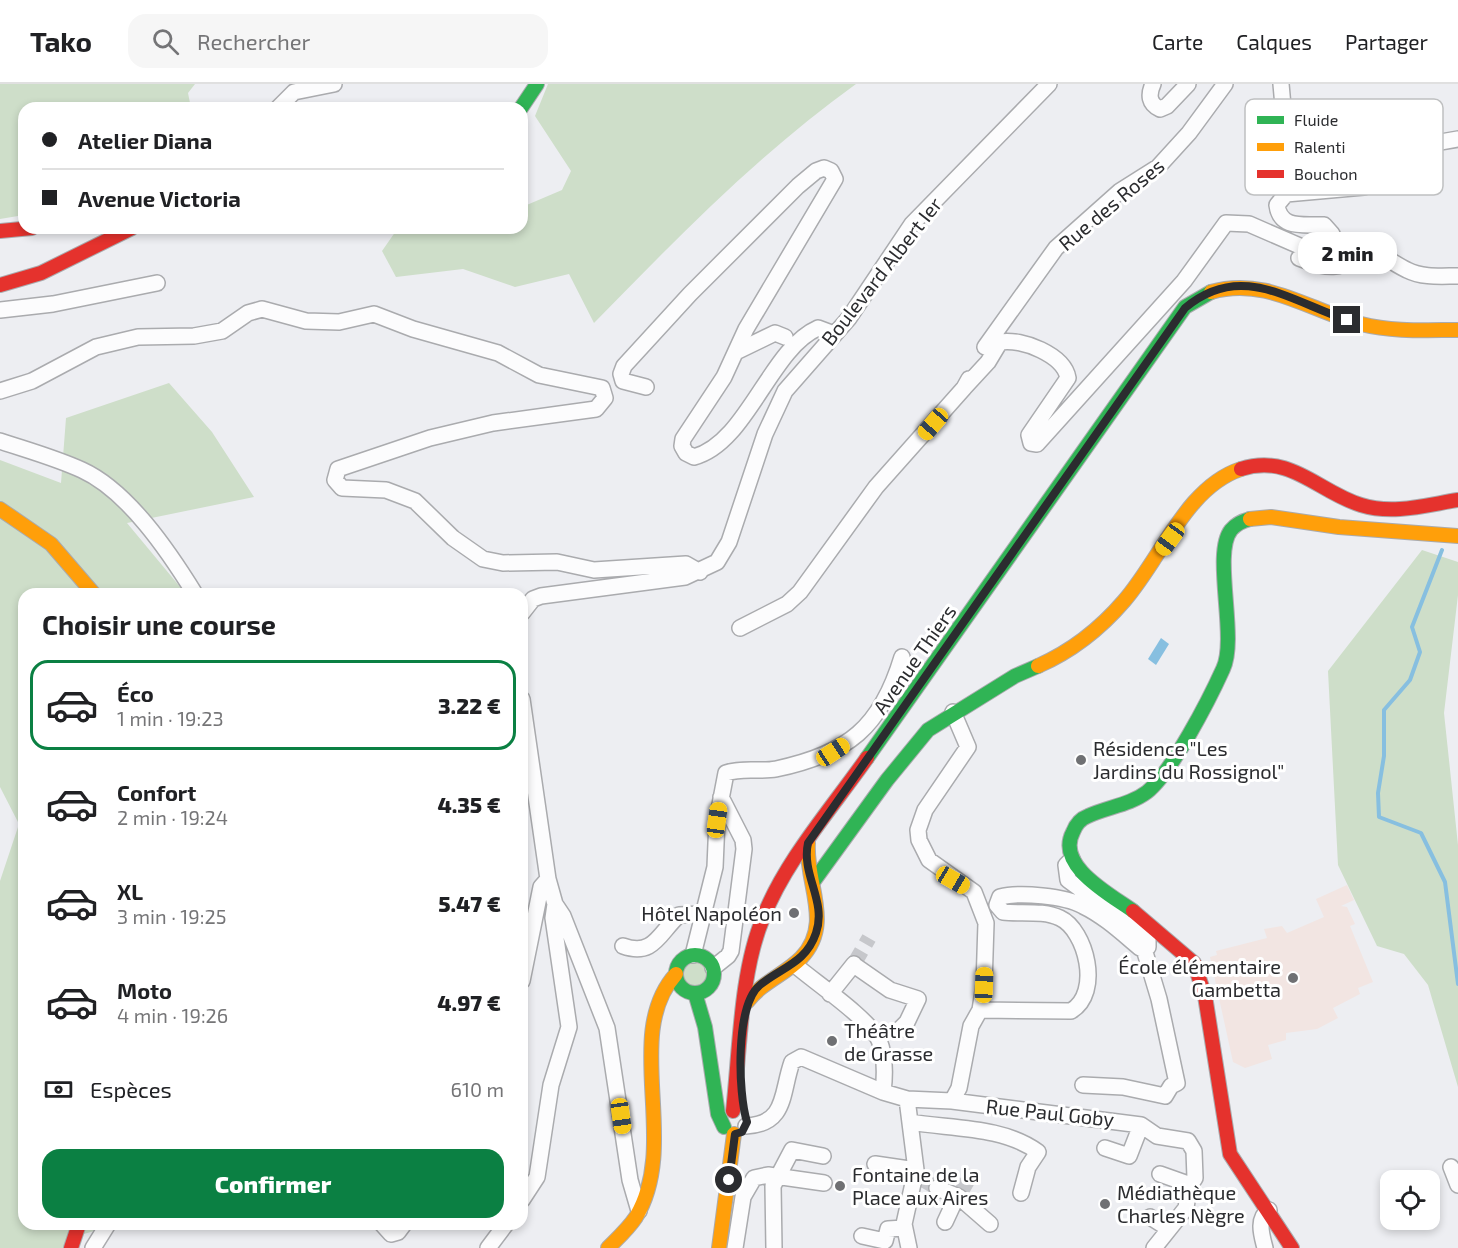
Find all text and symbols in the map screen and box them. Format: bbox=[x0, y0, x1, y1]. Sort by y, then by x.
search box bbox=[128, 14, 548, 68]
text: Tako bbox=[30, 24, 92, 58]
icon: search bbox=[149, 25, 182, 58]
text: Rechercher bbox=[197, 28, 310, 54]
text: Carte bbox=[1152, 29, 1203, 54]
text: Calques bbox=[1236, 29, 1312, 54]
text: Partager bbox=[1345, 29, 1428, 54]
legend bbox=[1245, 99, 1443, 195]
text: Fluide bbox=[1294, 110, 1338, 129]
text: Atelier Diana bbox=[78, 127, 212, 153]
text: Ralenti bbox=[1294, 137, 1345, 156]
street label: Rue des Roses bbox=[1053, 153, 1169, 255]
text: Bouchon bbox=[1294, 164, 1358, 183]
text: Avenue Victoria bbox=[78, 185, 241, 211]
street label: Boulevard Albert Ier bbox=[816, 192, 946, 350]
callout: 2 min bbox=[1298, 233, 1396, 275]
text: 2 min bbox=[1322, 241, 1373, 265]
route end bbox=[1333, 306, 1360, 333]
car bbox=[914, 405, 952, 443]
car bbox=[1152, 519, 1188, 559]
street label: Avenue Thiers bbox=[867, 600, 961, 718]
text: Choisir une course bbox=[42, 608, 276, 640]
icon: car bbox=[45, 678, 99, 732]
text: Éco bbox=[117, 680, 154, 706]
text: 3.22 € bbox=[438, 692, 501, 718]
text: 1 min · 19:23 bbox=[117, 706, 224, 730]
car bbox=[813, 735, 853, 769]
place label: Résidence "Les Jardins du Rossignol" bbox=[1093, 736, 1284, 783]
marker: Résidence "Les Jardins du Rossignol" bbox=[1074, 753, 1088, 767]
icon: car bbox=[45, 777, 99, 831]
text: Confort bbox=[117, 779, 196, 805]
text: 4.35 € bbox=[437, 791, 501, 817]
car bbox=[706, 801, 728, 839]
text: 2 min · 19:24 bbox=[117, 805, 228, 829]
car bbox=[933, 863, 973, 897]
icon: car bbox=[45, 876, 99, 930]
text: XL bbox=[117, 878, 143, 904]
text: 5.47 € bbox=[438, 890, 501, 916]
place label: Hôtel Napoléon bbox=[641, 901, 782, 925]
text: 3 min · 19:25 bbox=[117, 904, 226, 928]
marker: Hôtel Napoléon bbox=[787, 906, 801, 920]
place label: École élémentaire Gambetta bbox=[1118, 954, 1281, 1001]
car bbox=[974, 967, 994, 1003]
marker: École élémentaire Gambetta bbox=[1286, 971, 1300, 985]
icon: car bbox=[45, 975, 99, 1029]
text: Moto bbox=[117, 977, 172, 1003]
text: 4.97 € bbox=[437, 989, 501, 1015]
text: 4 min · 19:26 bbox=[117, 1003, 228, 1027]
place label: Théâtre de Grasse bbox=[844, 1018, 933, 1065]
marker: Théâtre de Grasse bbox=[825, 1034, 839, 1048]
icon: cash bbox=[42, 1073, 75, 1106]
text: Espèces bbox=[90, 1076, 172, 1102]
text: 610 m bbox=[451, 1077, 504, 1101]
street label: Rue Paul Goby bbox=[985, 1093, 1116, 1131]
car bbox=[610, 1097, 632, 1135]
button: Confirmer bbox=[42, 1149, 504, 1218]
place label: Fontaine de la Place aux Aires bbox=[852, 1162, 989, 1209]
route start bbox=[715, 1166, 742, 1193]
map controls bbox=[1380, 1170, 1440, 1230]
button: locate bbox=[1380, 1170, 1440, 1230]
marker: Fontaine de la Place aux Aires bbox=[833, 1179, 847, 1193]
place label: Médiathèque Charles Nègre bbox=[1117, 1180, 1245, 1227]
marker: Médiathèque Charles Nègre bbox=[1098, 1197, 1112, 1211]

